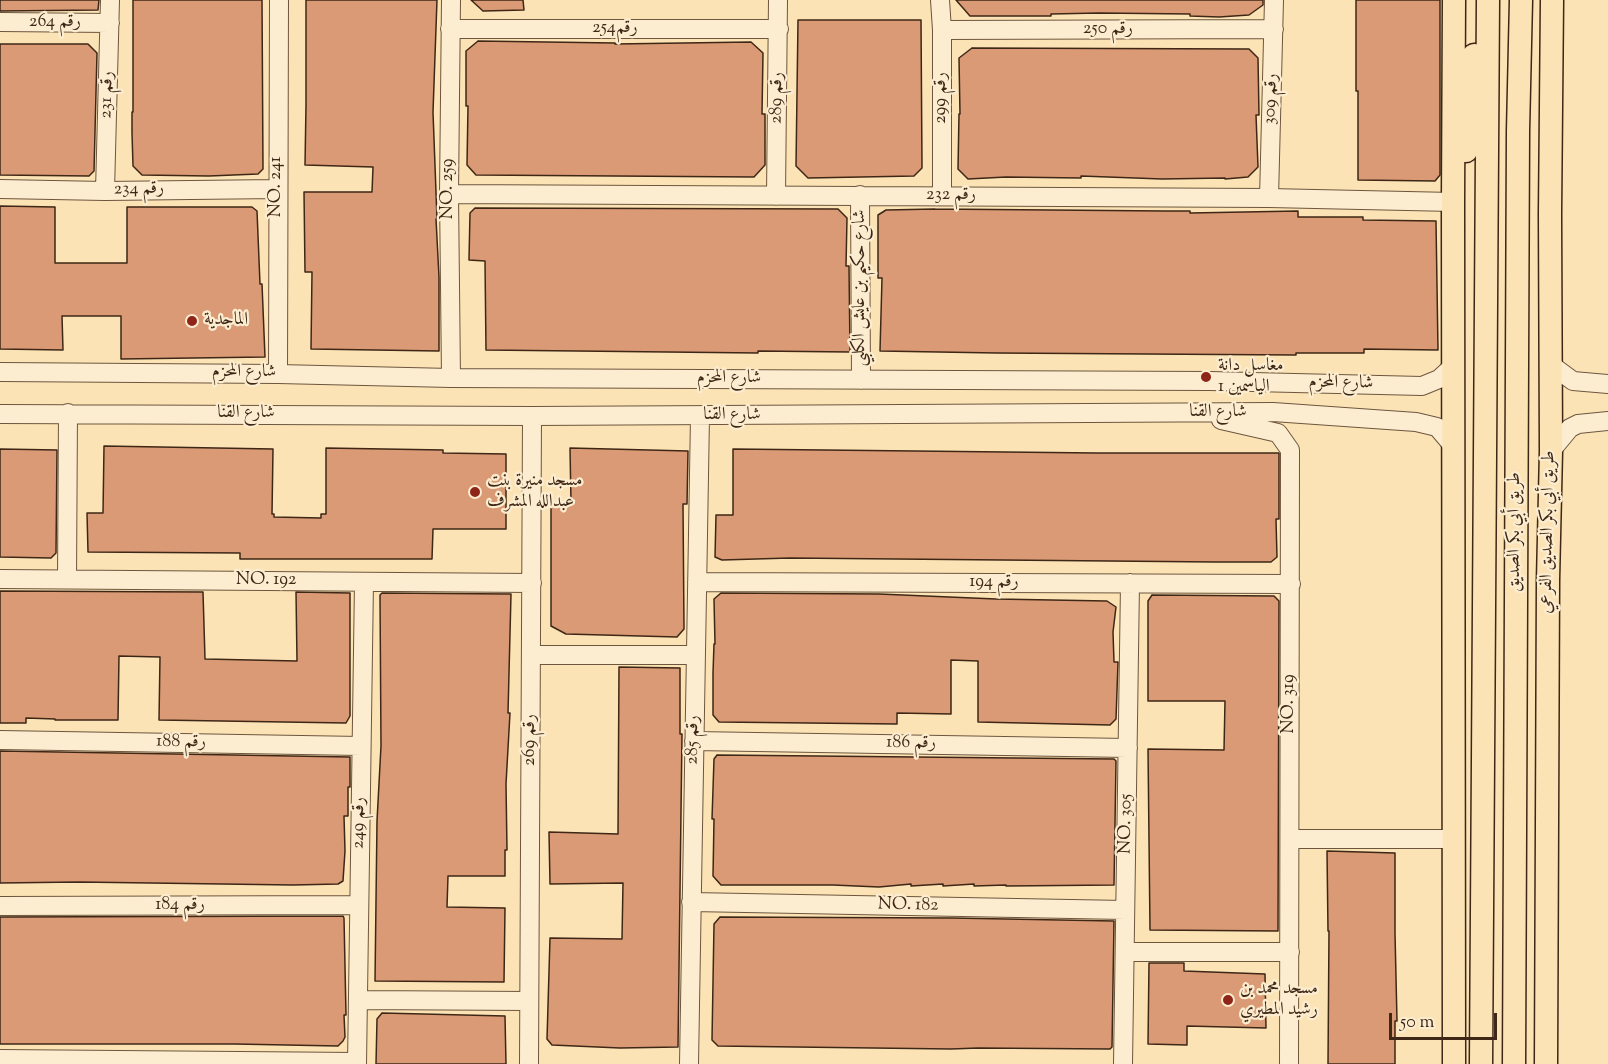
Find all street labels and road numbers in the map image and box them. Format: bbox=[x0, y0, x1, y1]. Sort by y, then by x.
street label: رقم 264 bbox=[29, 12, 81, 34]
street label: رقم254 bbox=[592, 18, 638, 40]
street label: رقم 250 bbox=[1083, 19, 1133, 41]
street label: رقم 231 bbox=[96, 71, 120, 119]
street label: رقم 289 bbox=[767, 72, 789, 124]
street label: رقم 299 bbox=[931, 72, 953, 124]
street label: رقم 309 bbox=[1260, 73, 1284, 125]
street label: NO. 241 bbox=[266, 156, 288, 218]
street label: NO. 259 bbox=[438, 159, 460, 219]
street label: رقم 234 bbox=[114, 179, 164, 201]
street label: رقم 232 bbox=[926, 185, 976, 207]
street label: شارع حكيم بن عايش الكلبي bbox=[850, 209, 872, 367]
street label: شارع المحزم bbox=[212, 362, 276, 384]
street label: شارع المحزم bbox=[697, 368, 761, 390]
street label: شارع المحزم bbox=[1308, 373, 1374, 395]
street label: شارع القنا bbox=[1189, 402, 1247, 424]
street label: شارع القنا bbox=[217, 403, 275, 425]
street label: شارع القنا bbox=[703, 405, 761, 427]
street label: طريق أبي بكر الصديق الفرعي bbox=[1537, 450, 1561, 614]
street label: طريق أبي بكر الصديق bbox=[1505, 472, 1527, 592]
street label: NO. 192 bbox=[236, 570, 296, 592]
street label: رقم 194 bbox=[969, 572, 1019, 594]
street label: NO. 319 bbox=[1279, 674, 1301, 734]
street label: رقم 269 bbox=[520, 714, 542, 766]
street label: رقم 285 bbox=[683, 715, 705, 765]
street label: رقم 188 bbox=[156, 732, 206, 754]
street label: رقم 186 bbox=[886, 733, 936, 755]
street label: NO. 305 bbox=[1116, 794, 1138, 854]
street label: رقم 249 bbox=[349, 797, 371, 849]
street label: رقم 184 bbox=[155, 895, 205, 917]
street label: NO. 182 bbox=[877, 895, 939, 917]

